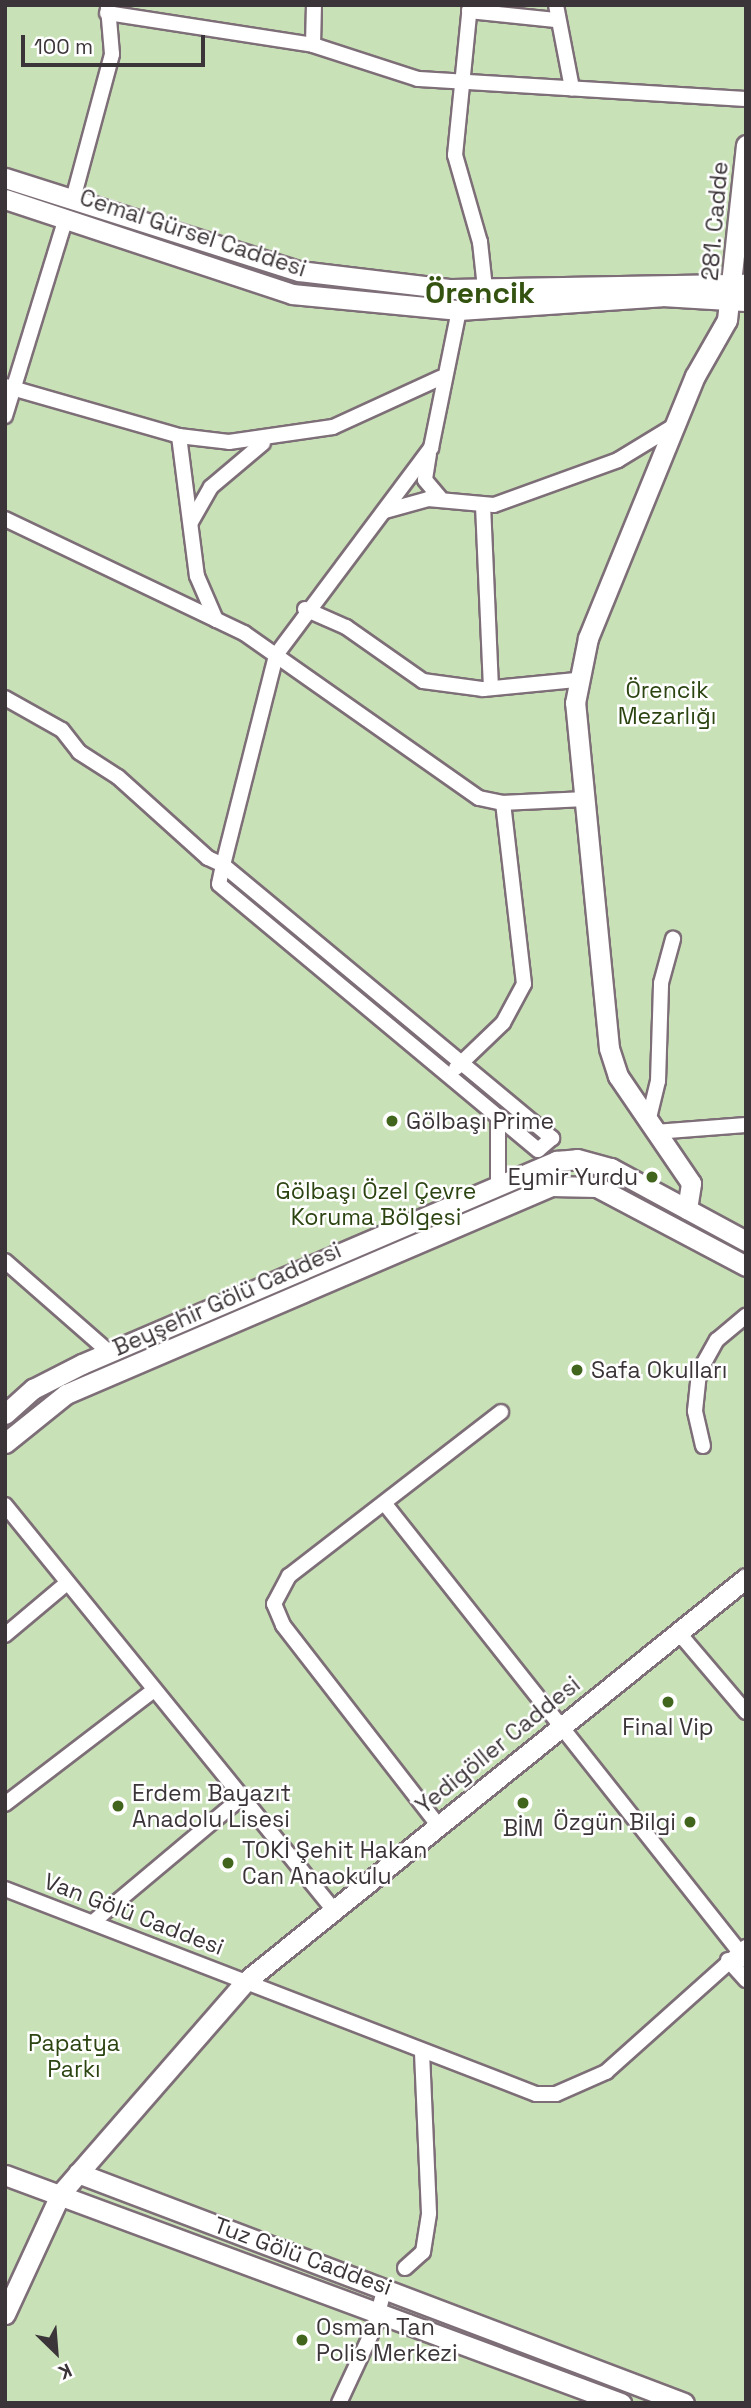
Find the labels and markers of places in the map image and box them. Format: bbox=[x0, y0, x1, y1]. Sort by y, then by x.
place label: Gölbaşı Prime bbox=[406, 1107, 554, 1135]
marker: Gölbaşı Prime bbox=[384, 1113, 400, 1129]
place label: Eymir Yurdu bbox=[507, 1163, 638, 1191]
marker: Eymir Yurdu bbox=[644, 1169, 660, 1185]
place label: Safa Okulları bbox=[591, 1356, 727, 1384]
marker: Safa Okulları bbox=[569, 1362, 585, 1378]
marker: Final Vip bbox=[660, 1694, 676, 1710]
place label: Final Vip bbox=[622, 1713, 714, 1741]
place label: Erdem Bayazıt Anadolu Lisesi bbox=[132, 1779, 291, 1833]
marker: BİM bbox=[515, 1795, 531, 1811]
marker: Erdem Bayazıt Anadolu Lisesi bbox=[110, 1798, 126, 1814]
place label: Özgün Bilgi bbox=[553, 1808, 676, 1836]
place label: BİM bbox=[503, 1814, 543, 1842]
marker: Özgün Bilgi bbox=[682, 1814, 698, 1830]
place label: TOKİ Şehit Hakan Can Anaokulu bbox=[242, 1836, 427, 1890]
marker: TOKİ Şehit Hakan Can Anaokulu bbox=[220, 1855, 236, 1871]
place label: Osman Tan Polis Merkezi bbox=[316, 2313, 458, 2367]
marker: Osman Tan Polis Merkezi bbox=[294, 2332, 310, 2348]

